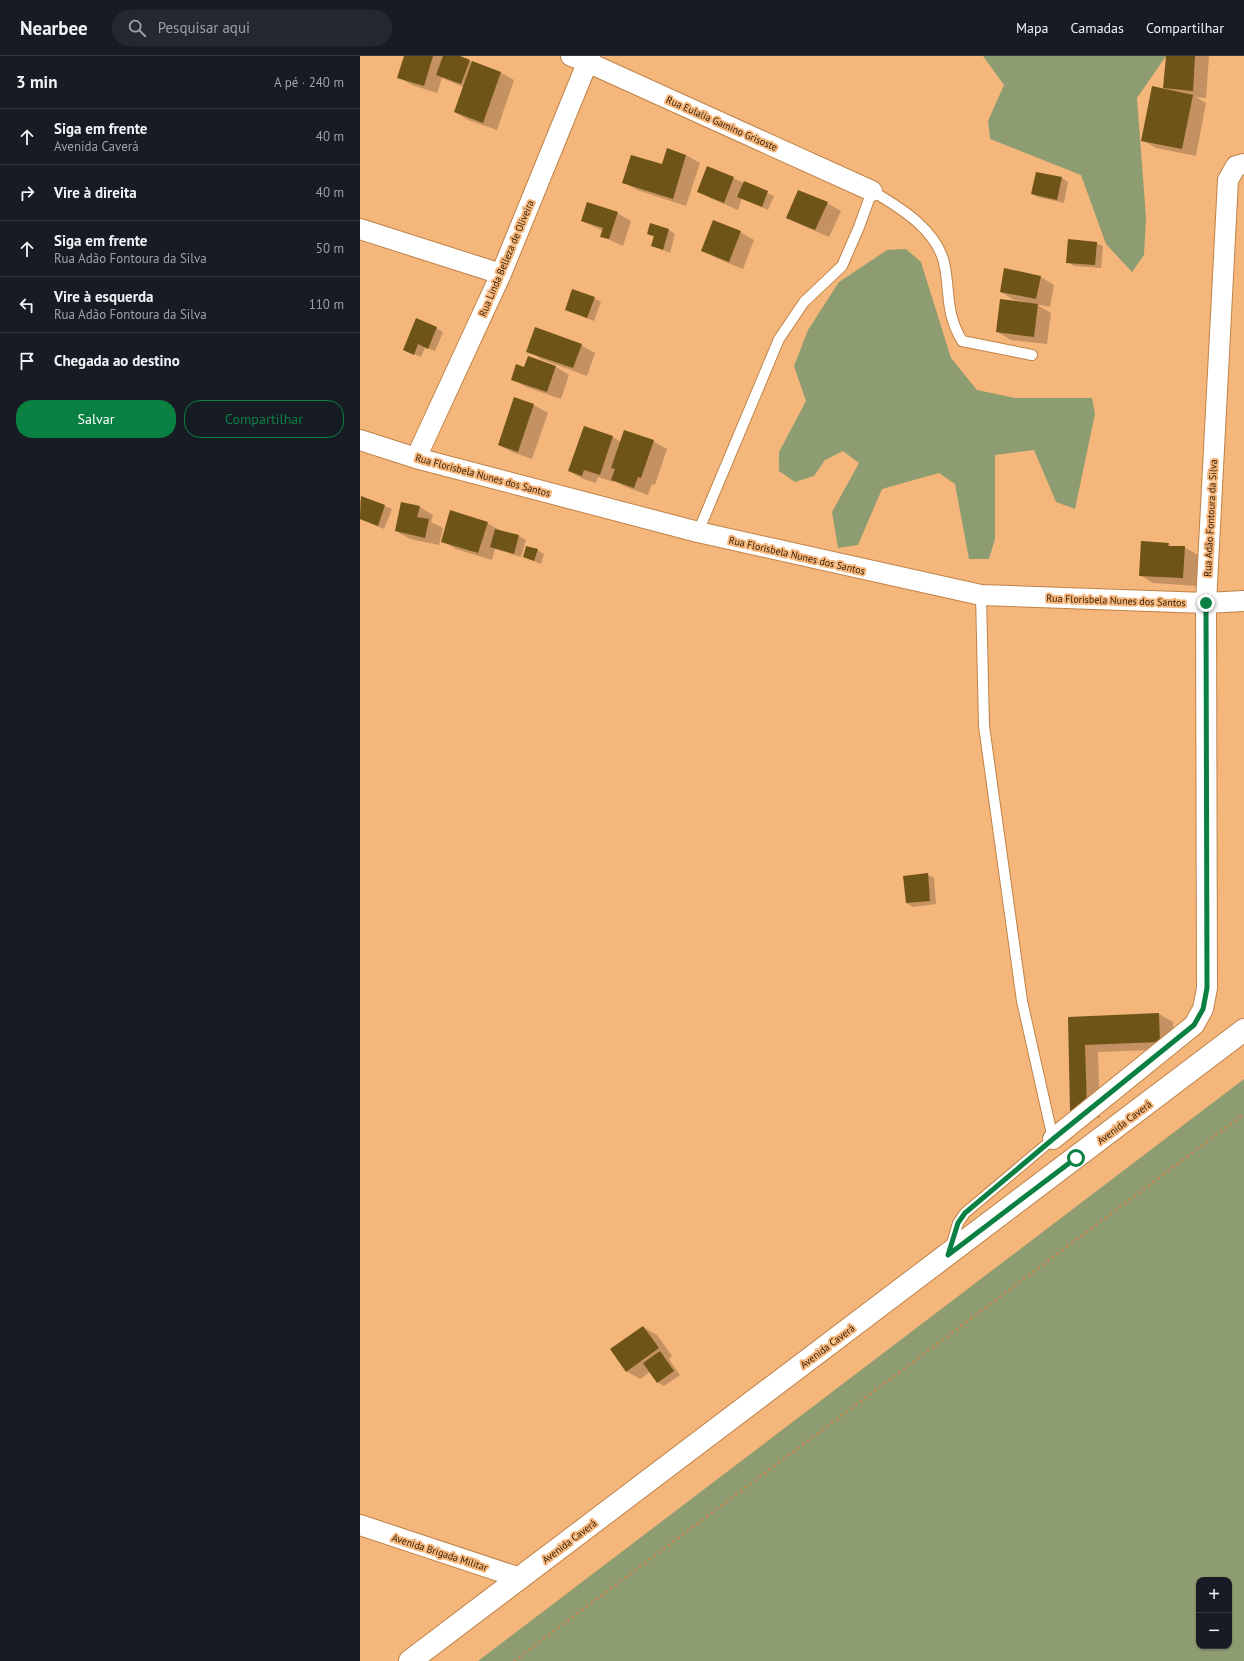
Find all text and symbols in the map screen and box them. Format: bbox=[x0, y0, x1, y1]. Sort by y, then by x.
search box bbox=[112, 10, 392, 46]
text: Nearbee bbox=[20, 16, 88, 40]
icon: search bbox=[126, 17, 148, 39]
text: Pesquisar aqui bbox=[158, 18, 250, 37]
text: Mapa bbox=[1016, 19, 1049, 37]
text: Camadas bbox=[1071, 19, 1124, 37]
text: Compartilhar bbox=[1146, 19, 1224, 37]
text: 3 min bbox=[16, 71, 57, 93]
text: A pé · 240 m bbox=[274, 74, 344, 91]
street label: Rua Eulalia Gamino Grisoste bbox=[664, 93, 779, 154]
text: Siga em frente bbox=[54, 119, 147, 138]
icon: ahead bbox=[16, 126, 38, 148]
text: 40 m bbox=[316, 128, 344, 145]
text: Avenida Caverá bbox=[54, 138, 139, 155]
icon: right bbox=[16, 182, 38, 204]
text: Vire à direita bbox=[54, 183, 137, 202]
text: 40 m bbox=[316, 184, 344, 201]
street label: Rua Linda Belleza de Oliveira bbox=[476, 198, 537, 318]
text: Siga em frente bbox=[54, 231, 147, 250]
icon: ahead bbox=[16, 238, 38, 260]
text: 50 m bbox=[316, 240, 344, 257]
text: Rua Adão Fontoura da Silva bbox=[54, 250, 207, 267]
text: Vire à esquerda bbox=[54, 287, 153, 306]
icon: left bbox=[16, 294, 38, 316]
text: 110 m bbox=[309, 296, 344, 313]
text: Rua Adão Fontoura da Silva bbox=[54, 306, 207, 323]
icon: arrive bbox=[16, 350, 38, 372]
text: Chegada ao destino bbox=[54, 351, 180, 370]
button: Salvar bbox=[16, 400, 176, 438]
button: Compartilhar bbox=[184, 400, 344, 438]
street label: Rua Florisbela Nunes dos Santos bbox=[414, 451, 552, 500]
street label: Rua Adão Fontoura da Silva bbox=[1201, 459, 1220, 577]
street label: Rua Florisbela Nunes dos Santos bbox=[728, 533, 866, 578]
street label: Rua Florisbela Nunes dos Santos bbox=[1046, 592, 1186, 609]
route end bbox=[1197, 594, 1215, 612]
street label: Avenida Caverá bbox=[1094, 1098, 1154, 1147]
route start bbox=[1067, 1149, 1085, 1167]
street label: Avenida Caverá bbox=[797, 1322, 857, 1371]
street label: Avenida Caverá bbox=[539, 1517, 599, 1566]
street label: Avenida Brigada Militar bbox=[390, 1531, 490, 1574]
map controls bbox=[1196, 1577, 1232, 1649]
button: + bbox=[1196, 1577, 1232, 1613]
button: − bbox=[1196, 1613, 1232, 1649]

